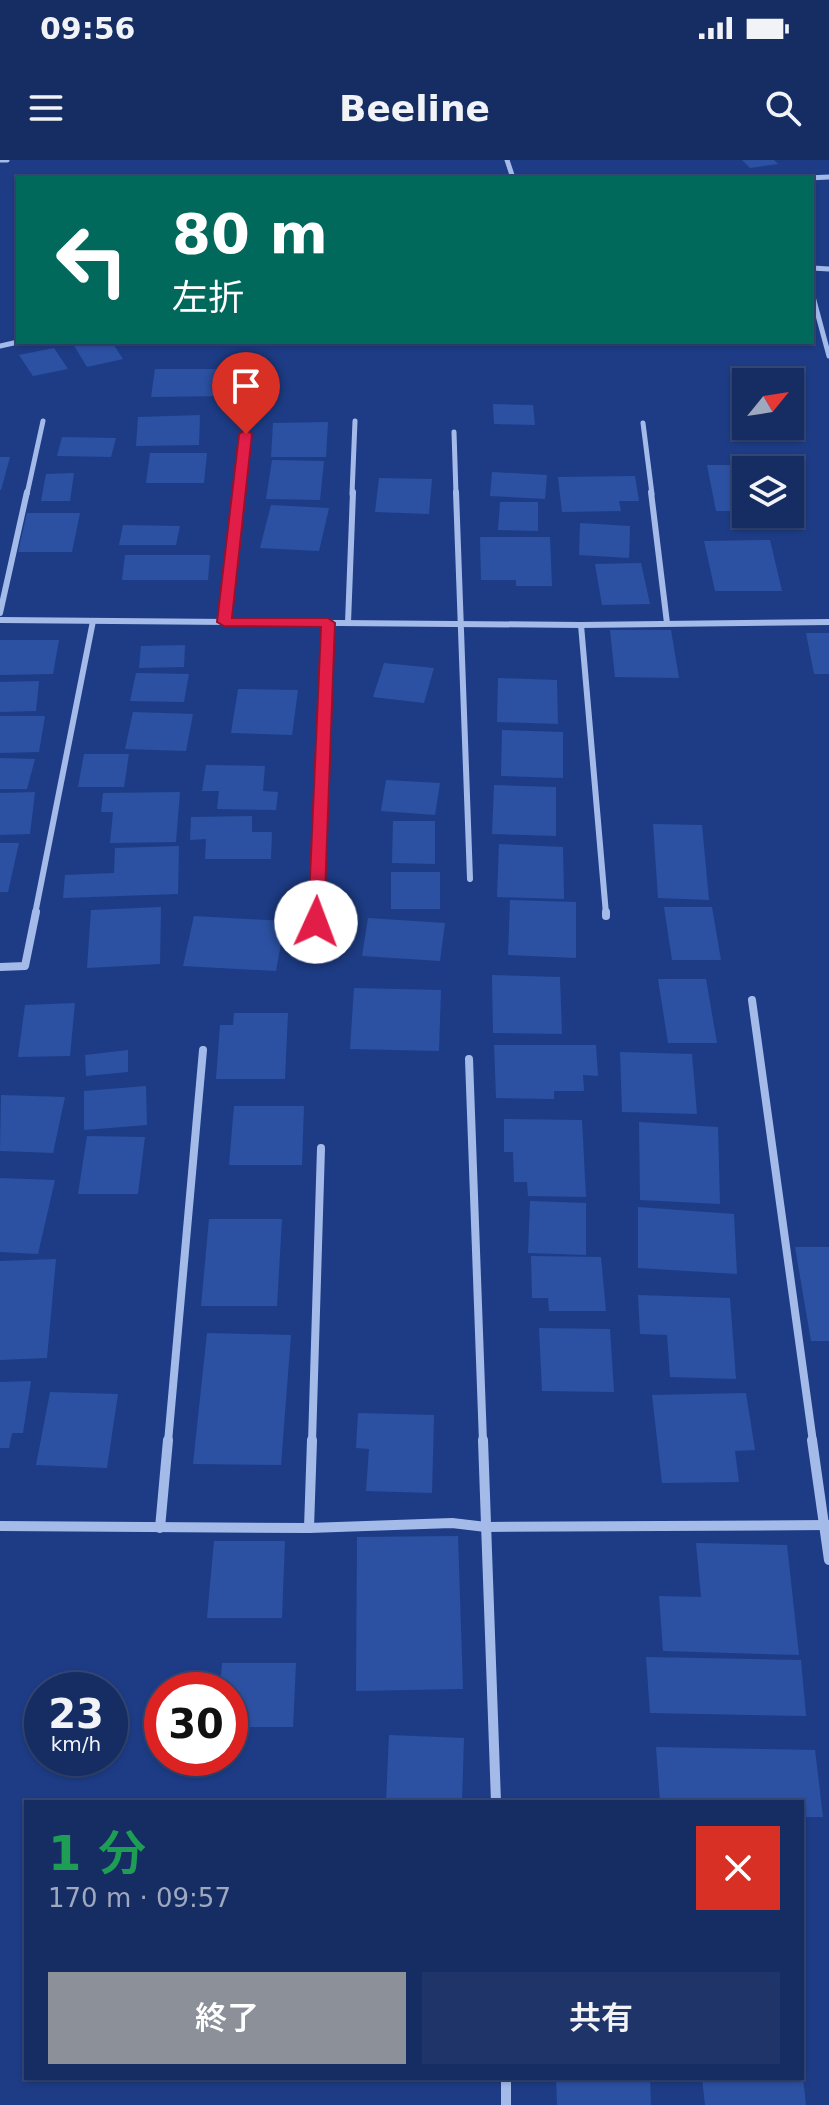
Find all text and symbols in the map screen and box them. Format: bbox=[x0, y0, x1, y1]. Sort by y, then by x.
text: 09:56 bbox=[40, 11, 136, 46]
icon: menu bbox=[24, 86, 68, 130]
icon: search bbox=[761, 86, 805, 130]
text: Beeline bbox=[339, 88, 490, 129]
text: 80 m bbox=[172, 201, 328, 266]
icon: left bbox=[40, 208, 144, 312]
text: 左折 bbox=[172, 277, 244, 318]
pin bbox=[212, 352, 280, 434]
icon: arrive bbox=[224, 364, 268, 408]
north arrow bbox=[732, 368, 804, 440]
map controls bbox=[732, 368, 804, 528]
button: layers bbox=[732, 456, 804, 528]
position arrow bbox=[274, 880, 358, 964]
speed limit sign: 30 bbox=[144, 1672, 248, 1776]
text: 23 bbox=[48, 1691, 104, 1737]
text: km/h bbox=[51, 1732, 101, 1756]
text: 1 分 bbox=[48, 1825, 146, 1881]
button: close bbox=[696, 1826, 780, 1910]
text: 170 m · 09:57 bbox=[48, 1883, 231, 1913]
button: 終了 bbox=[48, 1972, 406, 2064]
button: 共有 bbox=[422, 1972, 780, 2064]

